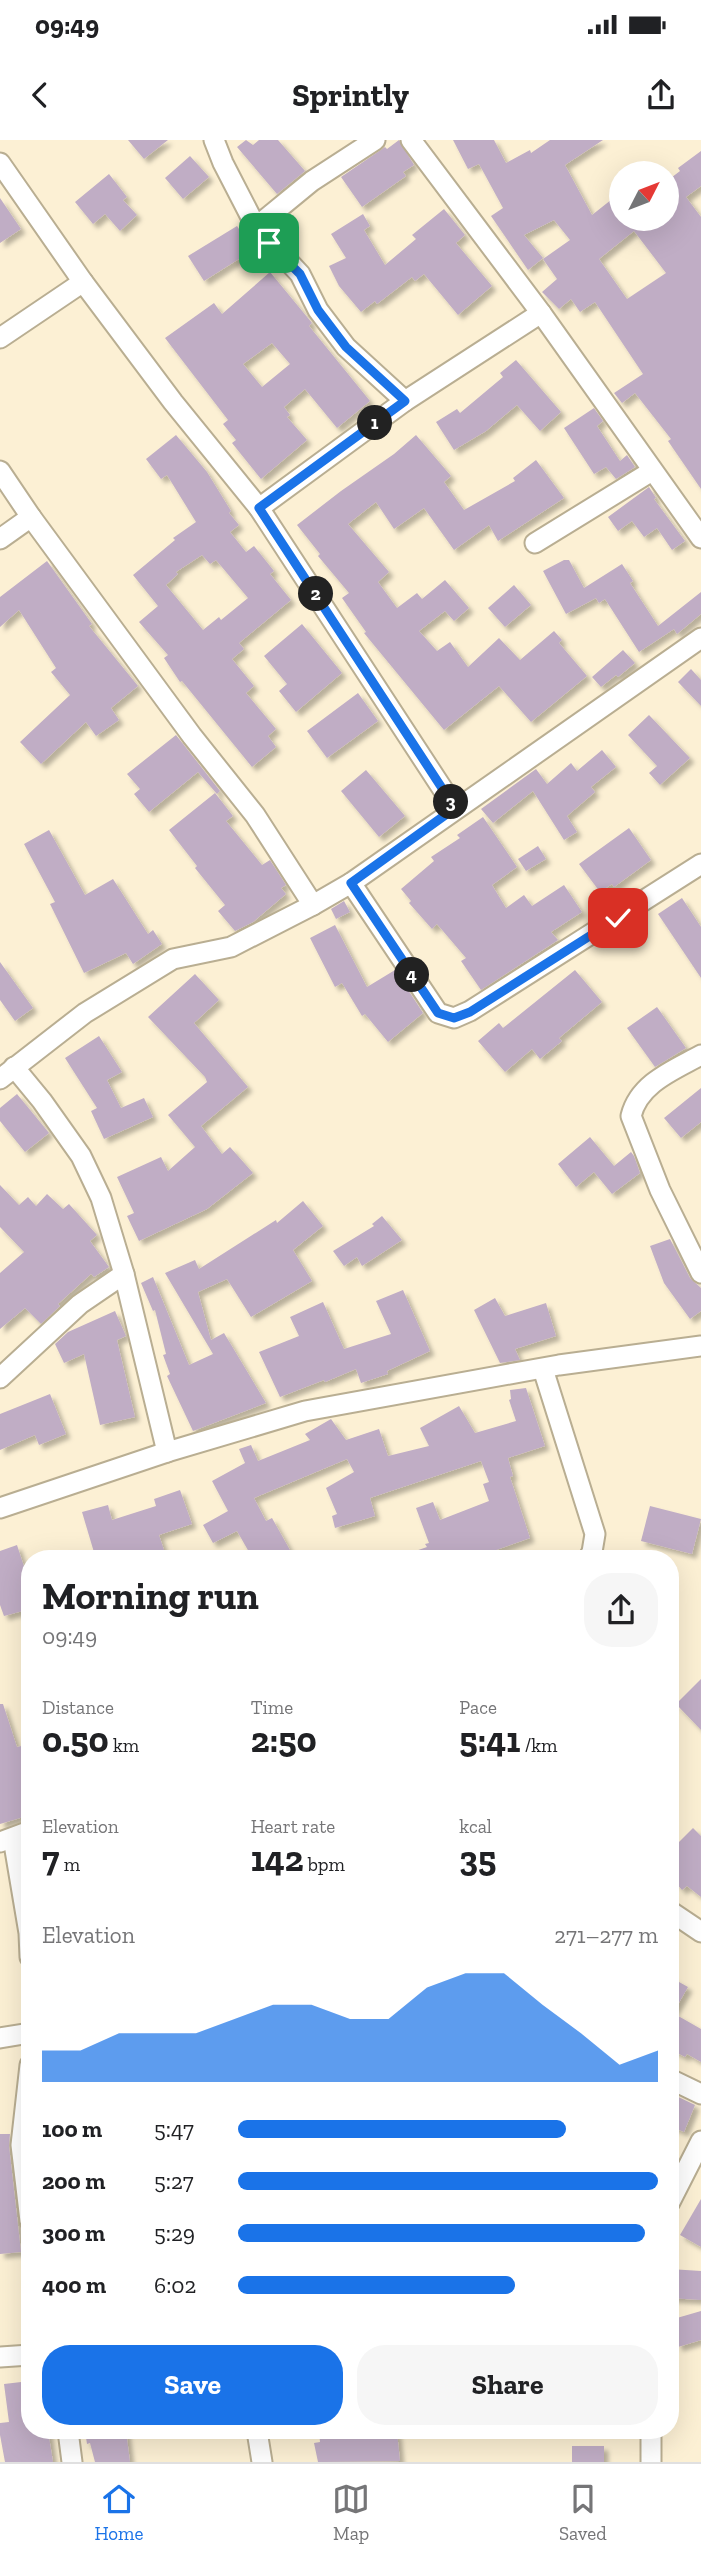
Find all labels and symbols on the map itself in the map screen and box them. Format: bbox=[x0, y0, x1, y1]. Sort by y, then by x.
north arrow bbox=[609, 161, 679, 231]
pin bbox=[239, 213, 299, 273]
pin: 1 bbox=[358, 406, 392, 440]
pin: 2 bbox=[298, 576, 334, 612]
pin: 3 bbox=[434, 784, 468, 820]
pin bbox=[588, 888, 648, 948]
pin: 4 bbox=[394, 958, 430, 992]

